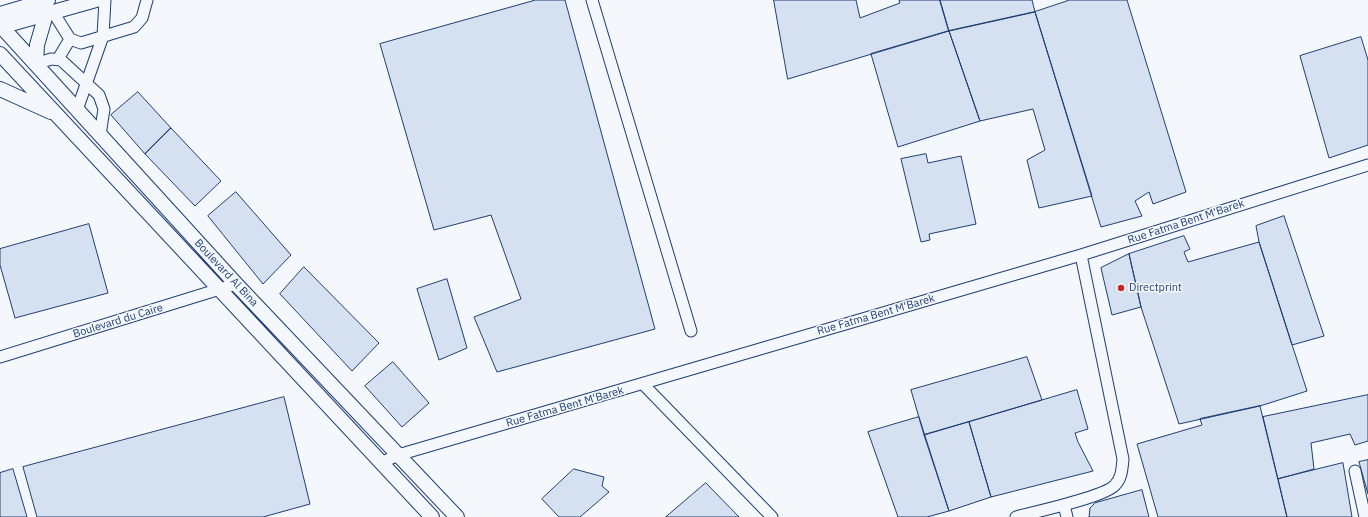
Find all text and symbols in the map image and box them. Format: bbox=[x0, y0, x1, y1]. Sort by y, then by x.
street label: Rue Fatma Bent M'Barek bbox=[1126, 197, 1246, 247]
street label: Boulevard Al Bina bbox=[191, 237, 261, 309]
place label: Directprint bbox=[1129, 281, 1182, 295]
marker: Directprint bbox=[1116, 283, 1126, 293]
street label: Rue Fatma Bent M'Barek bbox=[816, 292, 936, 338]
street label: Boulevard du Caire bbox=[71, 301, 165, 341]
street label: Rue Fatma Bent M'Barek bbox=[505, 384, 625, 430]

